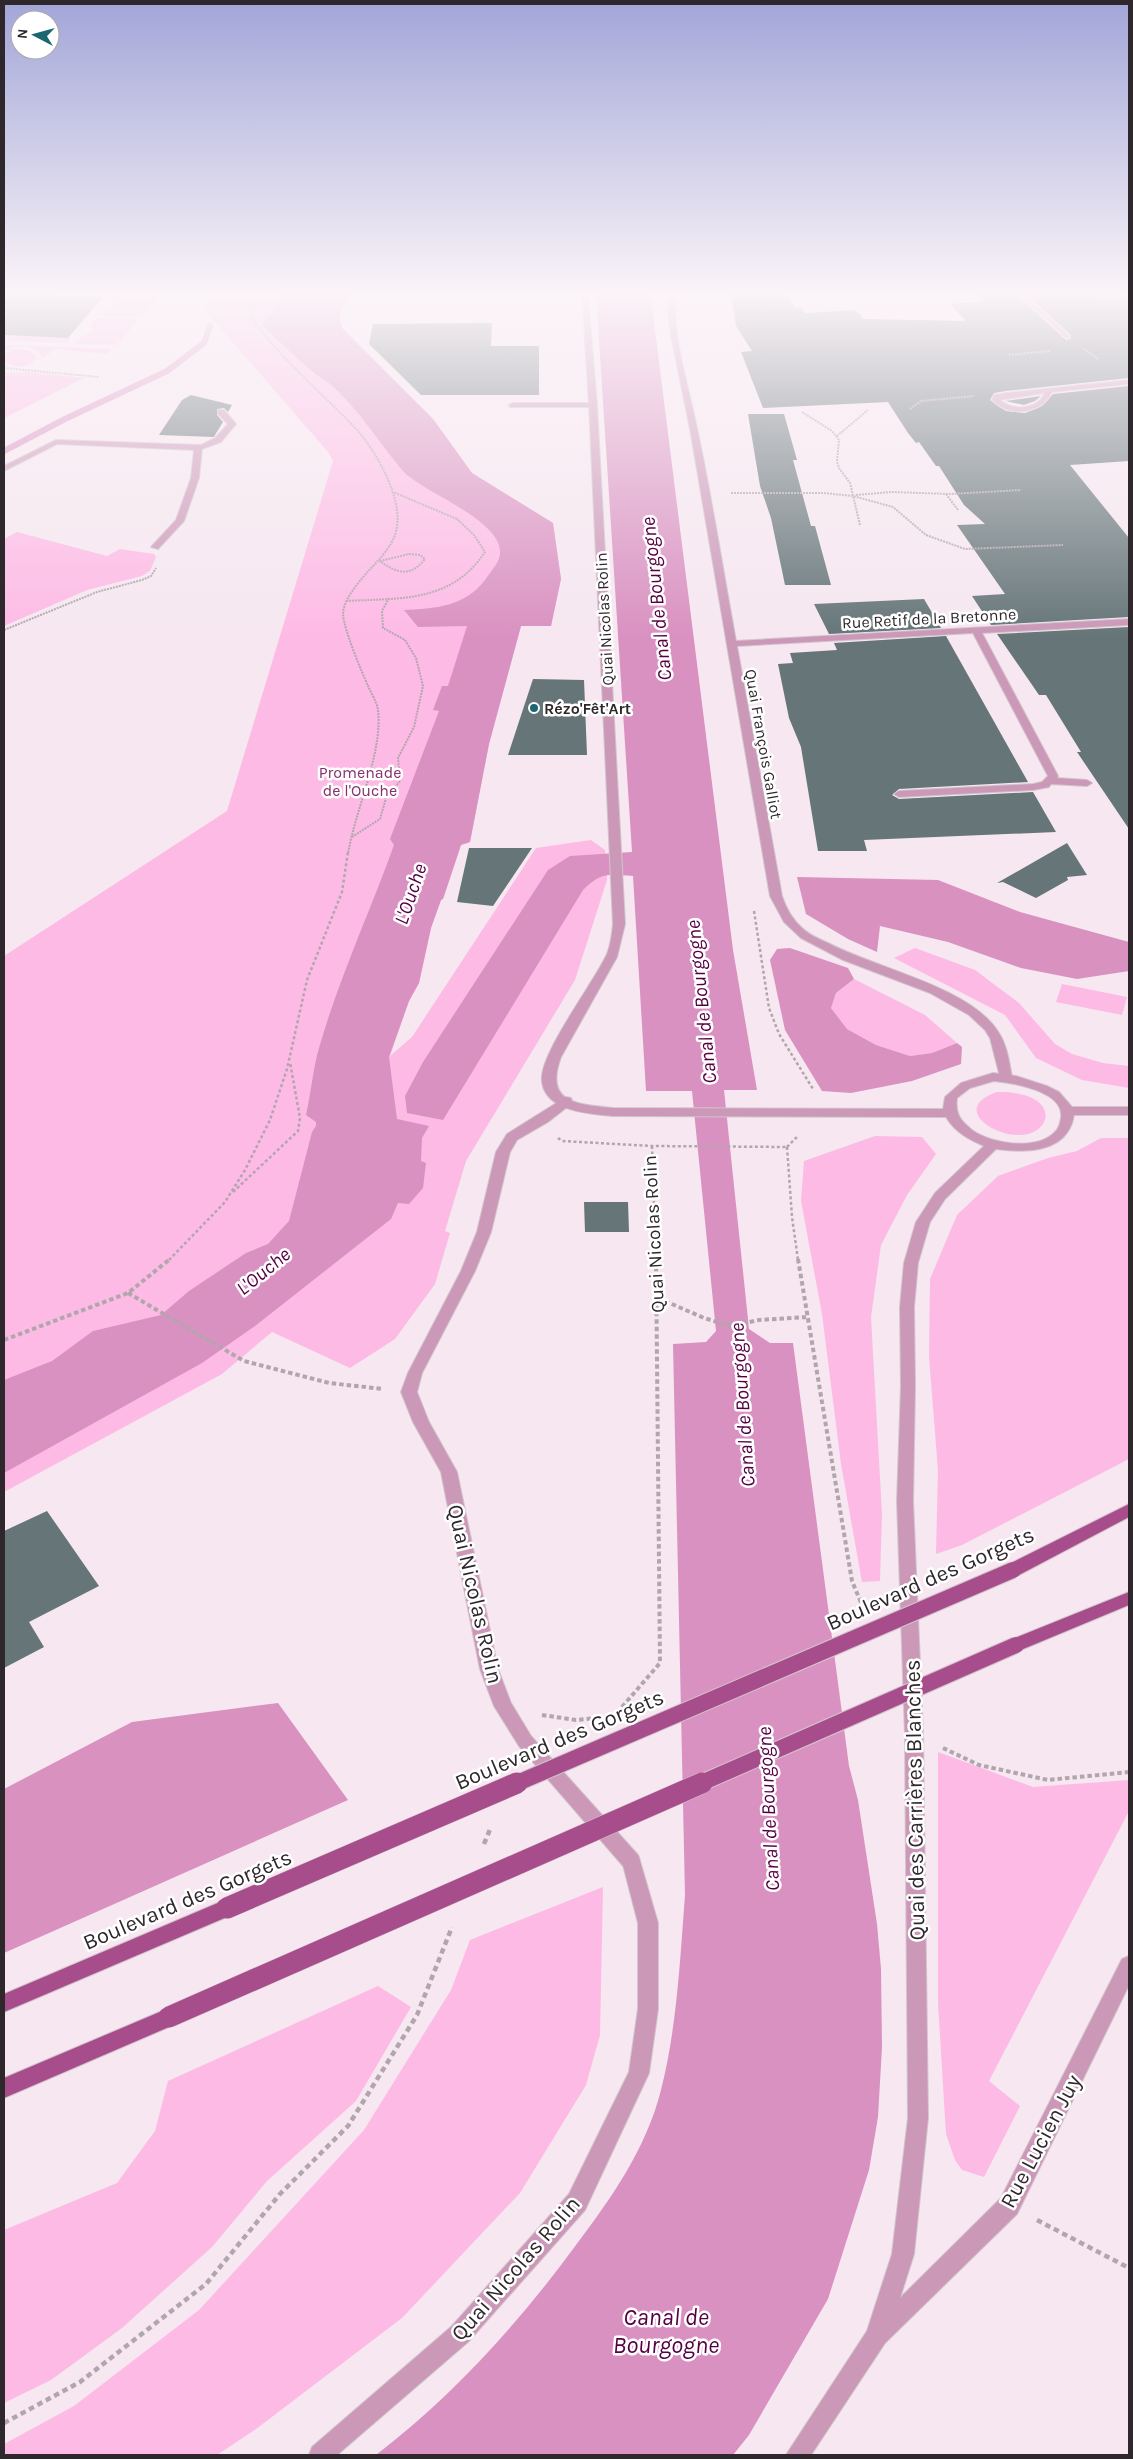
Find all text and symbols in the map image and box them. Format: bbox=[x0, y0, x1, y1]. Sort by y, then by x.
north arrow bbox=[10, 10, 60, 60]
text: N bbox=[14, 28, 32, 40]
water label: Canal de Bourgogne bbox=[636, 516, 677, 682]
street label: Quai Nicolas Rolin bbox=[592, 552, 617, 686]
street label: Rue Retif de la Bretonne bbox=[841, 604, 1017, 633]
street label: Quai François Galliot bbox=[741, 668, 786, 820]
place label: Rézo'Fêt'Art bbox=[544, 699, 631, 718]
marker: Rézo'Fêt'Art bbox=[528, 702, 540, 714]
park label: Promenade de l'Ouche bbox=[319, 763, 401, 800]
water label: L'Ouche bbox=[389, 861, 432, 928]
water label: Canal de Bourgogne bbox=[681, 919, 722, 1085]
street label: Quai Nicolas Rolin bbox=[639, 1154, 669, 1313]
water label: L'Ouche bbox=[232, 1243, 295, 1300]
water label: Canal de Bourgogne bbox=[725, 1322, 760, 1488]
street label: Quai Nicolas Rolin bbox=[442, 1502, 508, 1686]
street label: Boulevard des Gorgets bbox=[823, 1521, 1038, 1636]
street label: Quai des Carrières Blanches bbox=[900, 1659, 930, 1941]
street label: Boulevard des Gorgets bbox=[451, 1684, 668, 1796]
water label: Canal de Bourgogne bbox=[753, 1726, 784, 1892]
street label: Boulevard des Gorgets bbox=[79, 1844, 296, 1956]
street label: Rue Lucien Juy bbox=[995, 2070, 1087, 2213]
street label: Quai Nicolas Rolin bbox=[446, 2191, 586, 2346]
water label: Canal de Bourgogne bbox=[613, 2303, 719, 2359]

